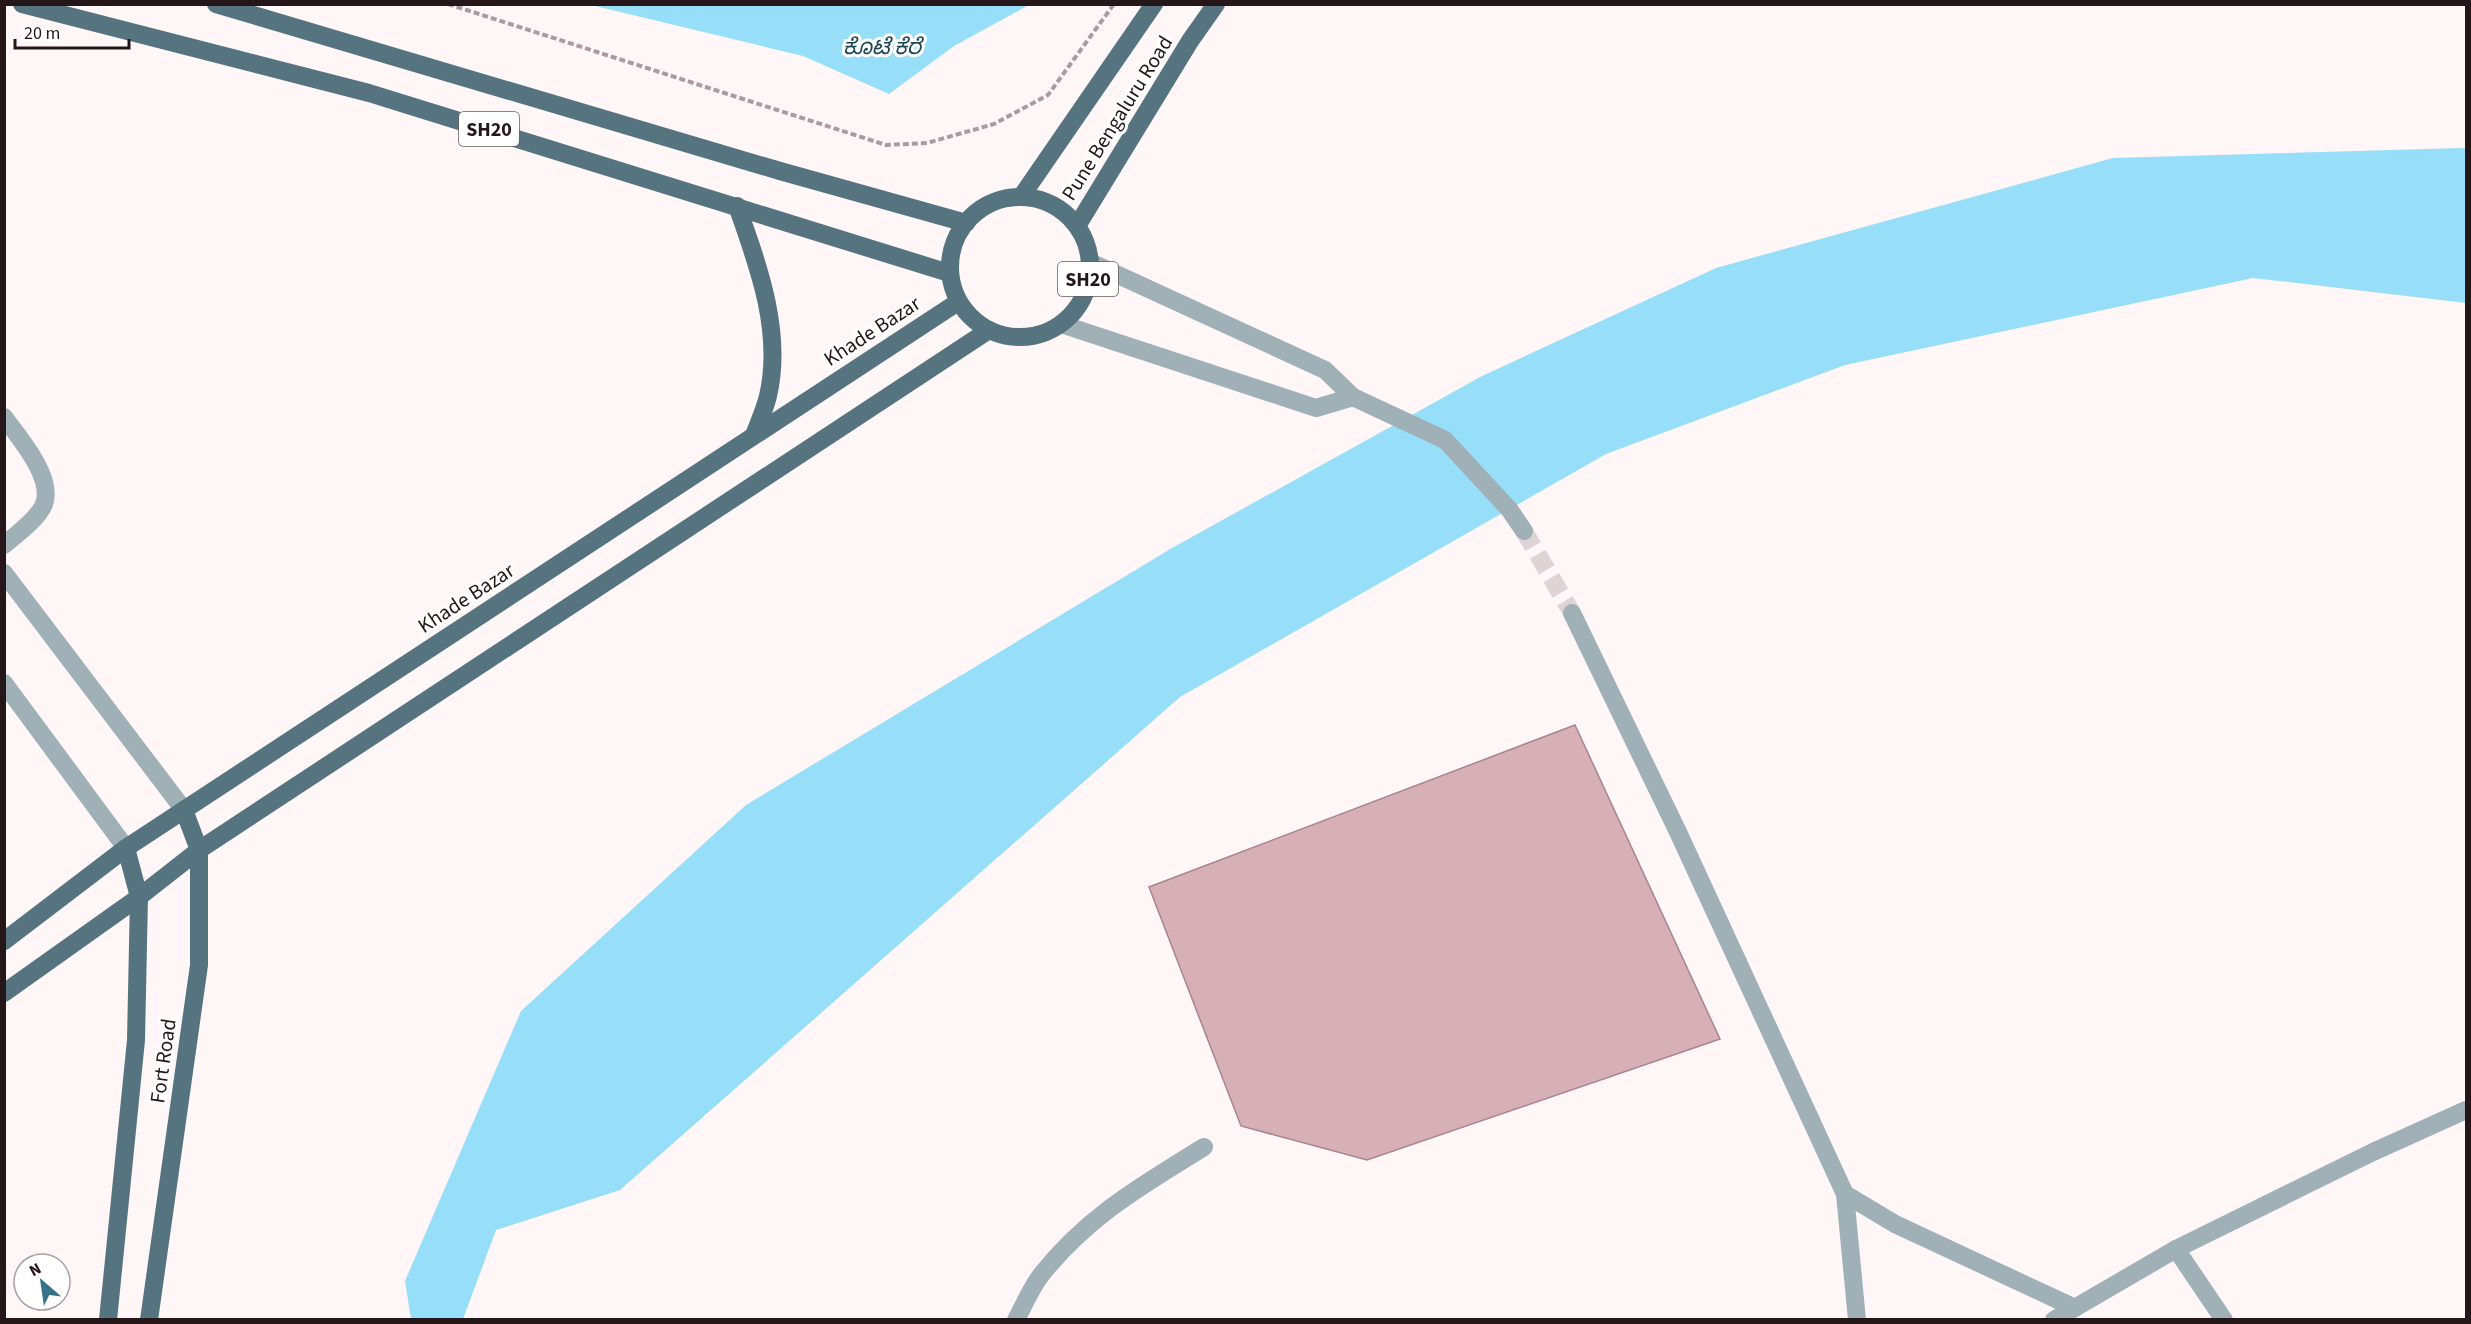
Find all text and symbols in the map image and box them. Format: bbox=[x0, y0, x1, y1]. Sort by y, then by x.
scale bar bbox=[15, 12, 129, 50]
text: 20 m bbox=[24, 21, 60, 46]
street label: Pune Bengaluru Road bbox=[1054, 30, 1180, 206]
water label: ಕೊಟೆ ಕೆರೆ bbox=[843, 31, 925, 63]
road number: SH20 bbox=[459, 112, 519, 146]
road number: SH20 bbox=[1058, 262, 1118, 296]
street label: Khade Bazar bbox=[818, 288, 927, 373]
street label: Khade Bazar bbox=[412, 555, 521, 640]
street label: Fort Road bbox=[142, 1017, 184, 1105]
north arrow bbox=[12, 1252, 72, 1312]
text: N bbox=[25, 1258, 45, 1282]

